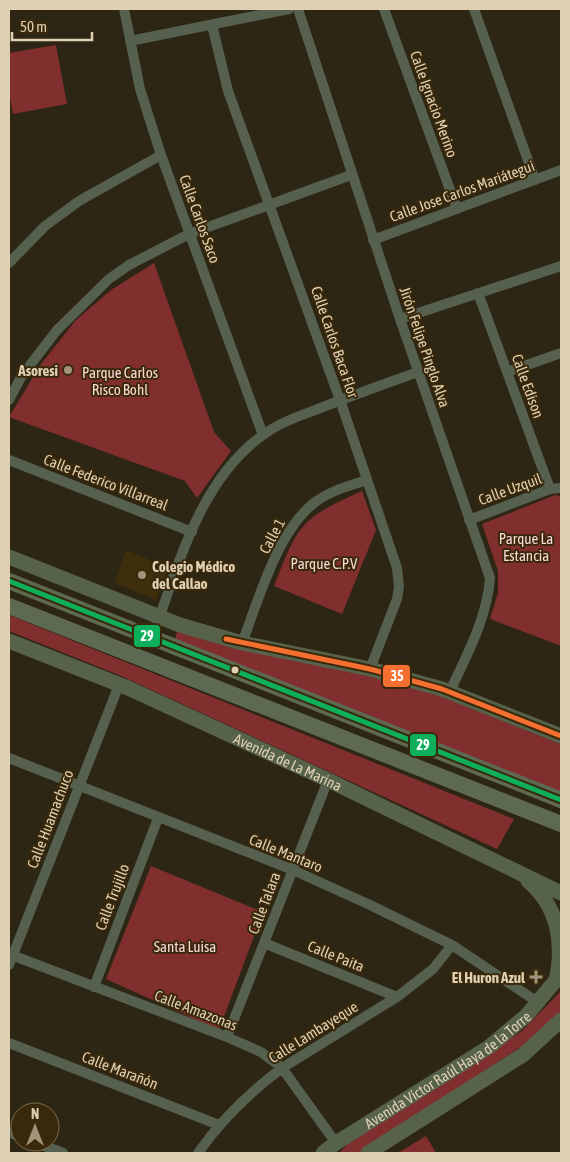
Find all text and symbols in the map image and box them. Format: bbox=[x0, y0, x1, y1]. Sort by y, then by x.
scale bar bbox=[12, 10, 92, 42]
text: 50 m bbox=[20, 18, 47, 35]
street label: Calle Ignacio Merino bbox=[407, 48, 461, 160]
street label: Calle Jose Carlos Mariátegui bbox=[387, 157, 537, 225]
street label: Calle Carlos Saco bbox=[176, 173, 224, 265]
street label: Calle Carlos Baca Flor bbox=[308, 284, 362, 401]
street label: Jirón Felipe Pinglo Alva bbox=[396, 284, 454, 410]
street label: Calle Edison bbox=[509, 352, 547, 420]
place label: Asoresi bbox=[17, 362, 58, 379]
marker: Asoresi bbox=[62, 364, 74, 376]
park label: Parque Carlos Risco Bohl bbox=[82, 364, 158, 398]
street label: Calle Federico Villarreal bbox=[41, 450, 171, 514]
street label: Calle Uzquil bbox=[476, 470, 544, 508]
street label: Calle 1 bbox=[256, 515, 288, 557]
park label: Parque La Estancia bbox=[499, 530, 553, 564]
park label: Parque C.P.V bbox=[291, 555, 358, 572]
place label: Colegio Médico del Callao bbox=[152, 558, 235, 592]
marker: Colegio Médico del Callao bbox=[136, 569, 148, 581]
line badge: 29 bbox=[133, 624, 161, 648]
text: 29 bbox=[140, 628, 154, 644]
line badge: 35 bbox=[382, 664, 411, 688]
unlabelled marker bbox=[230, 665, 240, 675]
text: 35 bbox=[390, 668, 404, 684]
street label: Avenida de La Marina bbox=[231, 729, 345, 794]
line badge: 29 bbox=[409, 733, 437, 757]
text: 29 bbox=[416, 737, 430, 753]
street label: Calle Huamachuco bbox=[23, 768, 77, 870]
street label: Calle Mantaro bbox=[247, 831, 325, 875]
street label: Calle Trujillo bbox=[92, 862, 132, 932]
street label: Calle Talara bbox=[244, 870, 284, 936]
street label: Calle Paita bbox=[305, 937, 367, 975]
park label: Santa Luisa bbox=[154, 938, 216, 955]
place label: El Huron Azul bbox=[452, 969, 526, 986]
marker: El Huron Azul bbox=[529, 970, 543, 984]
street label: Calle Amazonas bbox=[152, 986, 240, 1034]
street label: Calle Lambayeque bbox=[265, 998, 361, 1066]
street label: Avenida Víctor Raúl Haya de la Torre bbox=[361, 1007, 534, 1132]
street label: Calle Marañón bbox=[80, 1048, 160, 1092]
north arrow bbox=[10, 1102, 60, 1152]
text: N bbox=[31, 1106, 39, 1122]

